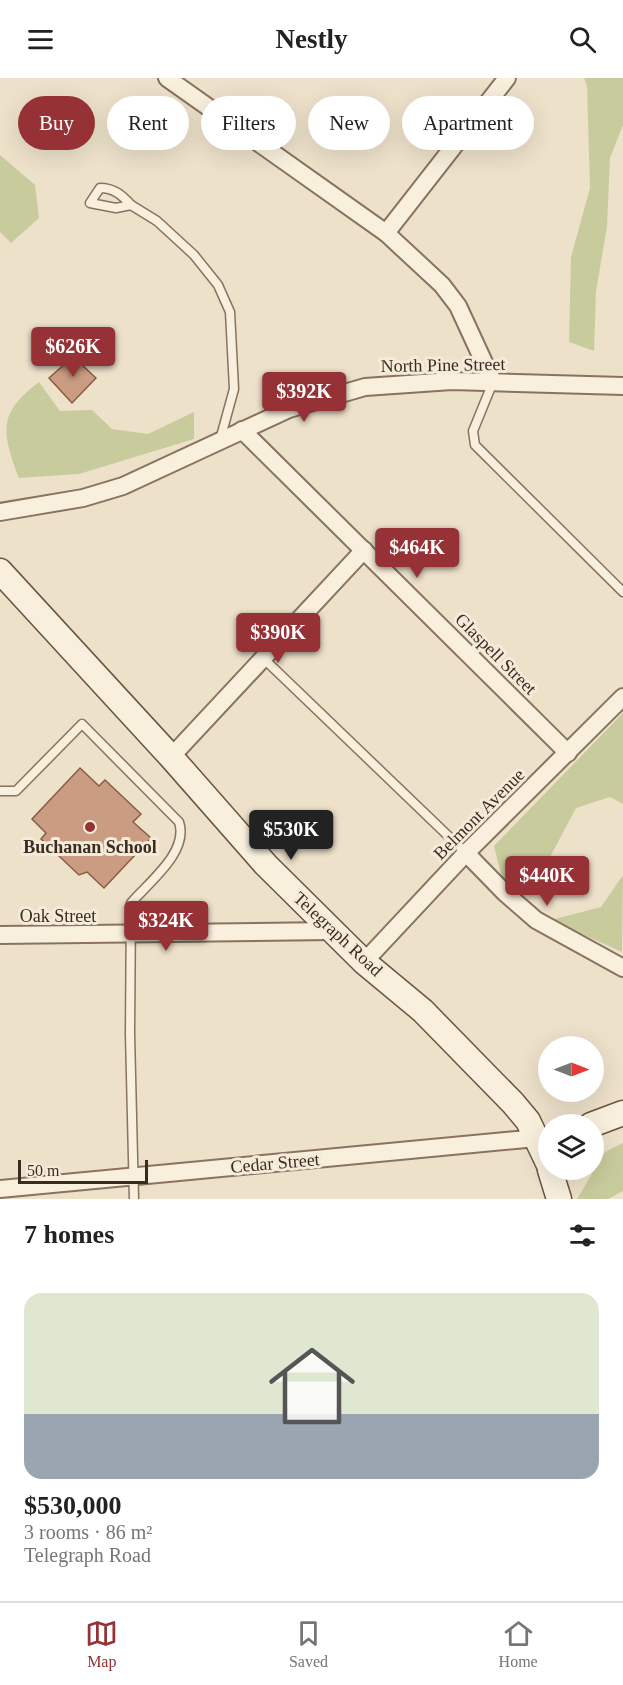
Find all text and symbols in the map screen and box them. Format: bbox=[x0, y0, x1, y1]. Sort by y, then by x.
icon: menu bbox=[24, 23, 57, 56]
icon: search bbox=[566, 23, 599, 56]
text: Nestly bbox=[276, 24, 347, 54]
chip: Buy bbox=[18, 96, 95, 150]
chip: Rent bbox=[107, 96, 189, 150]
chip: Filters bbox=[201, 96, 296, 150]
chip: New bbox=[308, 96, 390, 150]
chip: Apartment bbox=[402, 96, 534, 150]
pin: $626K bbox=[31, 327, 115, 378]
text: $626K bbox=[45, 335, 101, 357]
street label: North Pine Street bbox=[380, 354, 506, 376]
pin: $392K bbox=[262, 372, 346, 423]
text: $392K bbox=[276, 380, 332, 402]
pin: $464K bbox=[375, 528, 459, 579]
text: $464K bbox=[389, 536, 445, 558]
street label: Glaspell Street bbox=[451, 609, 541, 699]
pin: $390K bbox=[236, 613, 320, 664]
text: $390K bbox=[250, 621, 306, 643]
street label: Belmont Avenue bbox=[429, 764, 529, 864]
pin: $530K bbox=[249, 810, 333, 861]
text: $530K bbox=[263, 818, 319, 840]
marker: Buchanan School bbox=[83, 820, 97, 834]
place label: Buchanan School bbox=[23, 837, 157, 857]
pin: $440K bbox=[505, 856, 589, 907]
text: $440K bbox=[519, 864, 575, 886]
street label: Telegraph Road bbox=[289, 888, 387, 980]
pin: $324K bbox=[124, 901, 208, 952]
street label: Oak Street bbox=[20, 906, 96, 926]
text: $324K bbox=[138, 909, 194, 931]
north arrow bbox=[538, 1036, 604, 1102]
map controls bbox=[538, 1036, 604, 1180]
button: layers bbox=[538, 1114, 604, 1180]
street label: Cedar Street bbox=[230, 1149, 320, 1177]
scale bar bbox=[18, 1157, 148, 1184]
text: 50 m bbox=[27, 1162, 59, 1179]
icon: filters bbox=[566, 1219, 599, 1252]
text: 7 homes bbox=[24, 1220, 114, 1249]
icon: home bbox=[258, 1332, 366, 1440]
text: $530,000 bbox=[24, 1491, 122, 1520]
text: 3 rooms · 86 m² bbox=[24, 1521, 152, 1543]
text: Telegraph Road bbox=[24, 1544, 151, 1566]
tab: Map bbox=[85, 1617, 118, 1671]
tab: Saved bbox=[289, 1617, 328, 1671]
tab: Home bbox=[499, 1617, 538, 1671]

